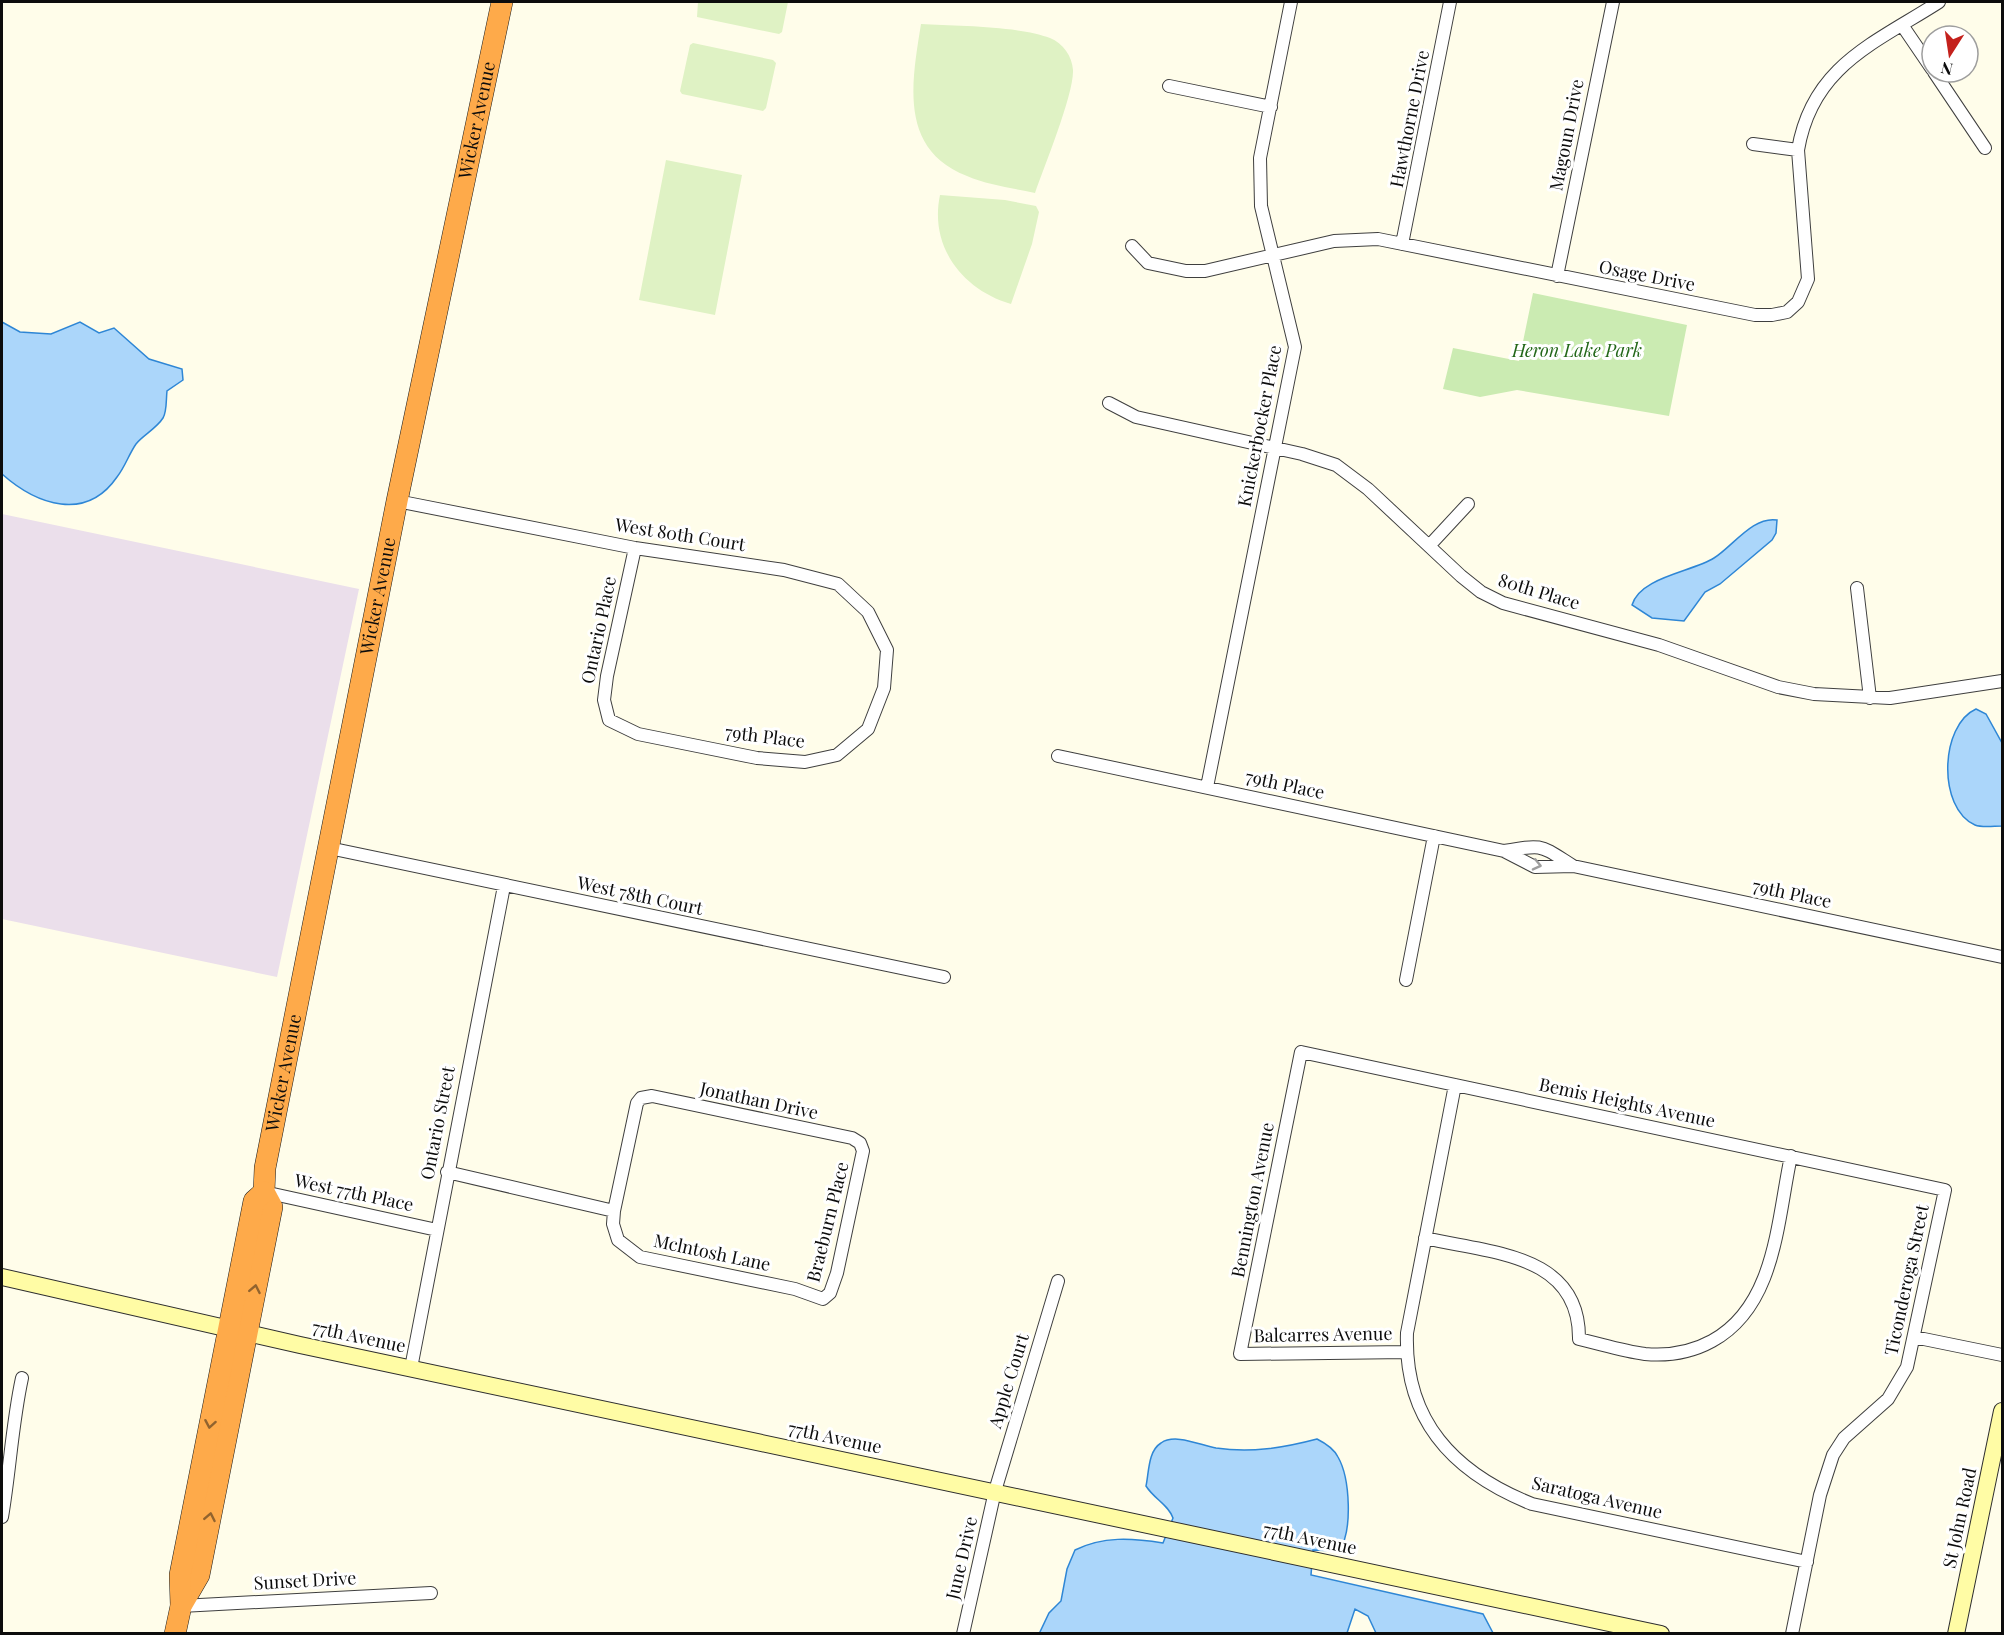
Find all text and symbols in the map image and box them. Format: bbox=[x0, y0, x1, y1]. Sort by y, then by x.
north arrow bbox=[1920, 24, 1980, 84]
street label: Hawthorne Drive bbox=[1384, 48, 1434, 190]
text: N bbox=[1939, 58, 1955, 81]
street label: Wicker Avenue bbox=[452, 59, 500, 182]
street label: Magoun Drive bbox=[1543, 77, 1589, 193]
street label: Osage Drive bbox=[1597, 254, 1697, 296]
park label: Heron Lake Park bbox=[1511, 338, 1642, 362]
street label: Knickerbocker Place bbox=[1232, 343, 1286, 509]
street label: West 80th Court bbox=[612, 512, 748, 556]
street label: Wicker Avenue bbox=[354, 535, 401, 658]
street label: 80th Place bbox=[1496, 567, 1583, 615]
street label: Ontario Place bbox=[575, 574, 621, 686]
street label: 79th Place bbox=[724, 719, 806, 753]
street label: 79th Place bbox=[1243, 764, 1327, 804]
one-way arrow bbox=[1532, 858, 1542, 871]
street label: West 78th Court bbox=[574, 870, 706, 920]
street label: 79th Place bbox=[1750, 873, 1834, 913]
street label: Wicker Avenue bbox=[259, 1012, 306, 1135]
street label: Ontario Street bbox=[414, 1063, 460, 1182]
street label: Bemis Heights Avenue bbox=[1537, 1072, 1718, 1132]
street label: Jonathan Drive bbox=[697, 1076, 821, 1124]
street label: Bennington Avenue bbox=[1225, 1120, 1279, 1279]
street label: Braeburn Place bbox=[800, 1159, 854, 1285]
street label: West 77th Place bbox=[291, 1167, 416, 1216]
street label: Ticonderoga Street bbox=[1878, 1201, 1934, 1357]
street label: Mclntosh Lane bbox=[652, 1228, 773, 1276]
one-way arrow bbox=[248, 1285, 261, 1295]
street label: 77th Avenue bbox=[310, 1314, 408, 1358]
street label: Balcarres Avenue bbox=[1253, 1321, 1393, 1347]
street label: Apple Court bbox=[982, 1330, 1034, 1432]
street label: 77th Avenue bbox=[786, 1415, 884, 1459]
one-way arrow bbox=[204, 1418, 217, 1428]
street label: St John Road bbox=[1937, 1465, 1982, 1570]
street label: Saratoga Avenue bbox=[1530, 1470, 1665, 1524]
one-way arrow bbox=[203, 1512, 216, 1522]
street label: June Drive bbox=[940, 1514, 982, 1603]
street label: 77th Avenue bbox=[1261, 1516, 1359, 1560]
street label: Sunset Drive bbox=[253, 1565, 357, 1595]

